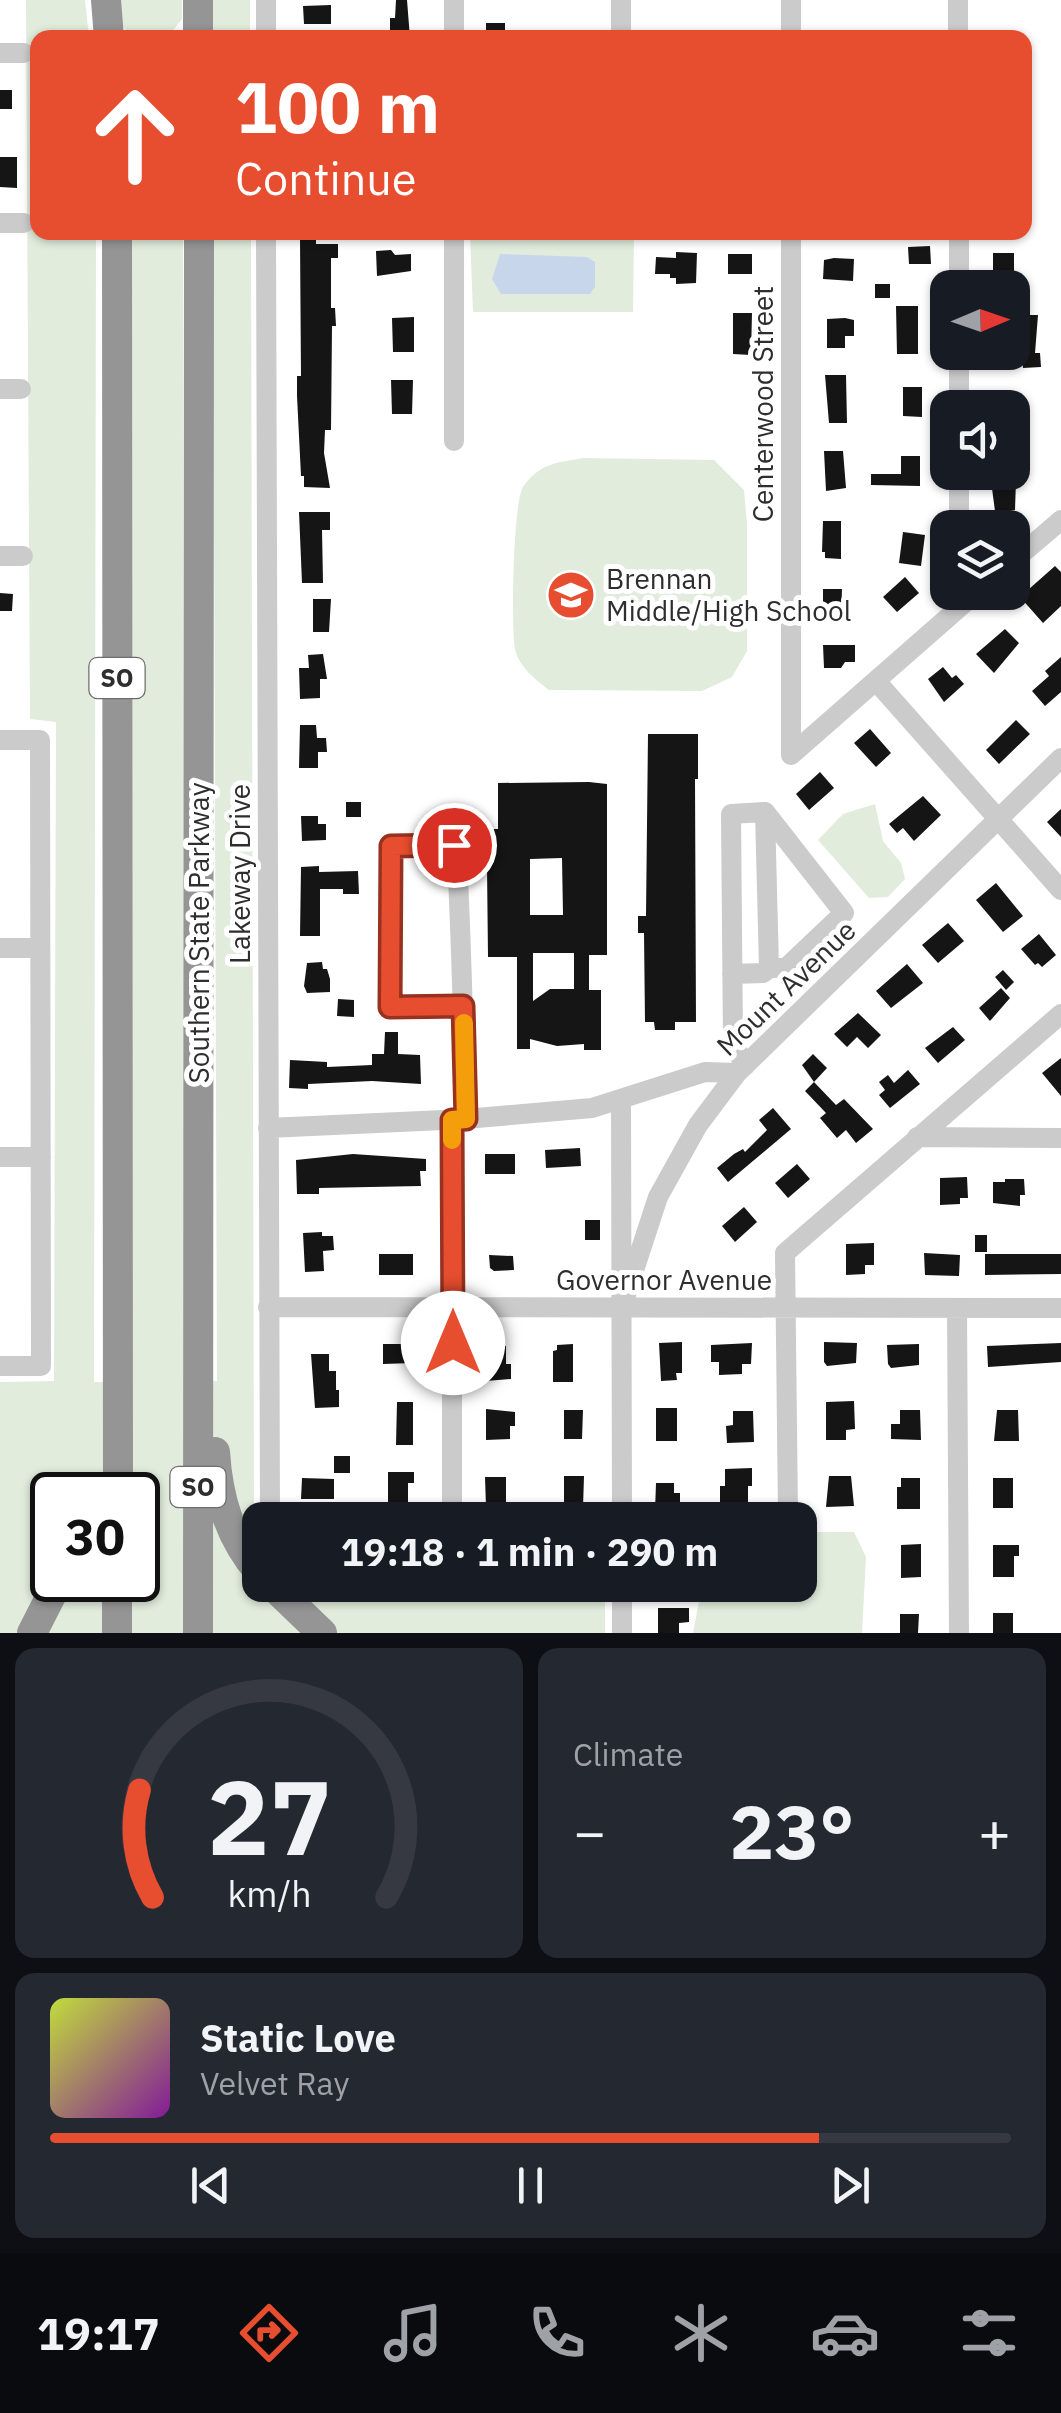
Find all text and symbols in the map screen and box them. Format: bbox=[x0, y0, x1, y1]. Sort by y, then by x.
text: 100 m bbox=[235, 61, 440, 152]
icon: ahead bbox=[70, 70, 200, 200]
text: Continue bbox=[235, 149, 417, 207]
north arrow bbox=[930, 270, 1030, 370]
map controls bbox=[930, 270, 1030, 610]
street label: Centerwood Street bbox=[744, 286, 781, 522]
button: sound bbox=[930, 390, 1030, 490]
button: layers bbox=[930, 510, 1030, 610]
place label: Brennan Middle/High School bbox=[606, 560, 851, 629]
school or university icon: Brennan Middle/High School bbox=[545, 569, 597, 621]
road number: SO bbox=[90, 658, 144, 698]
street label: Southern State Parkway bbox=[180, 782, 217, 1084]
street label: Lakeway Drive bbox=[221, 784, 258, 964]
pin bbox=[412, 803, 497, 888]
icon: arrive bbox=[427, 818, 482, 873]
street label: Mount Avenue bbox=[708, 912, 863, 1064]
street label: Governor Avenue bbox=[556, 1261, 772, 1298]
position arrow bbox=[401, 1291, 505, 1395]
road number: SO bbox=[170, 1467, 226, 1507]
speed limit sign: 30 bbox=[30, 1472, 160, 1602]
text: 19:18 · 1 min · 290 m bbox=[341, 1527, 718, 1576]
text: Climate bbox=[573, 1733, 683, 1775]
text: 27 bbox=[207, 1748, 331, 1884]
text: 23° bbox=[729, 1782, 855, 1880]
text: − bbox=[573, 1796, 606, 1867]
text: + bbox=[978, 1796, 1011, 1867]
text: km/h bbox=[227, 1870, 311, 1917]
text: Static Love bbox=[200, 2013, 396, 2062]
text: Velvet Ray bbox=[200, 2062, 349, 2104]
icon: previous bbox=[183, 2158, 238, 2213]
icon: pause bbox=[503, 2158, 558, 2213]
icon: next bbox=[823, 2158, 878, 2213]
icon: directions bbox=[234, 2298, 304, 2368]
icon: music bbox=[378, 2298, 448, 2368]
icon: phone bbox=[522, 2298, 592, 2368]
icon: climate bbox=[666, 2298, 736, 2368]
icon: car bbox=[810, 2298, 880, 2368]
icon: filters bbox=[954, 2298, 1024, 2368]
text: 19:17 bbox=[37, 2304, 160, 2362]

